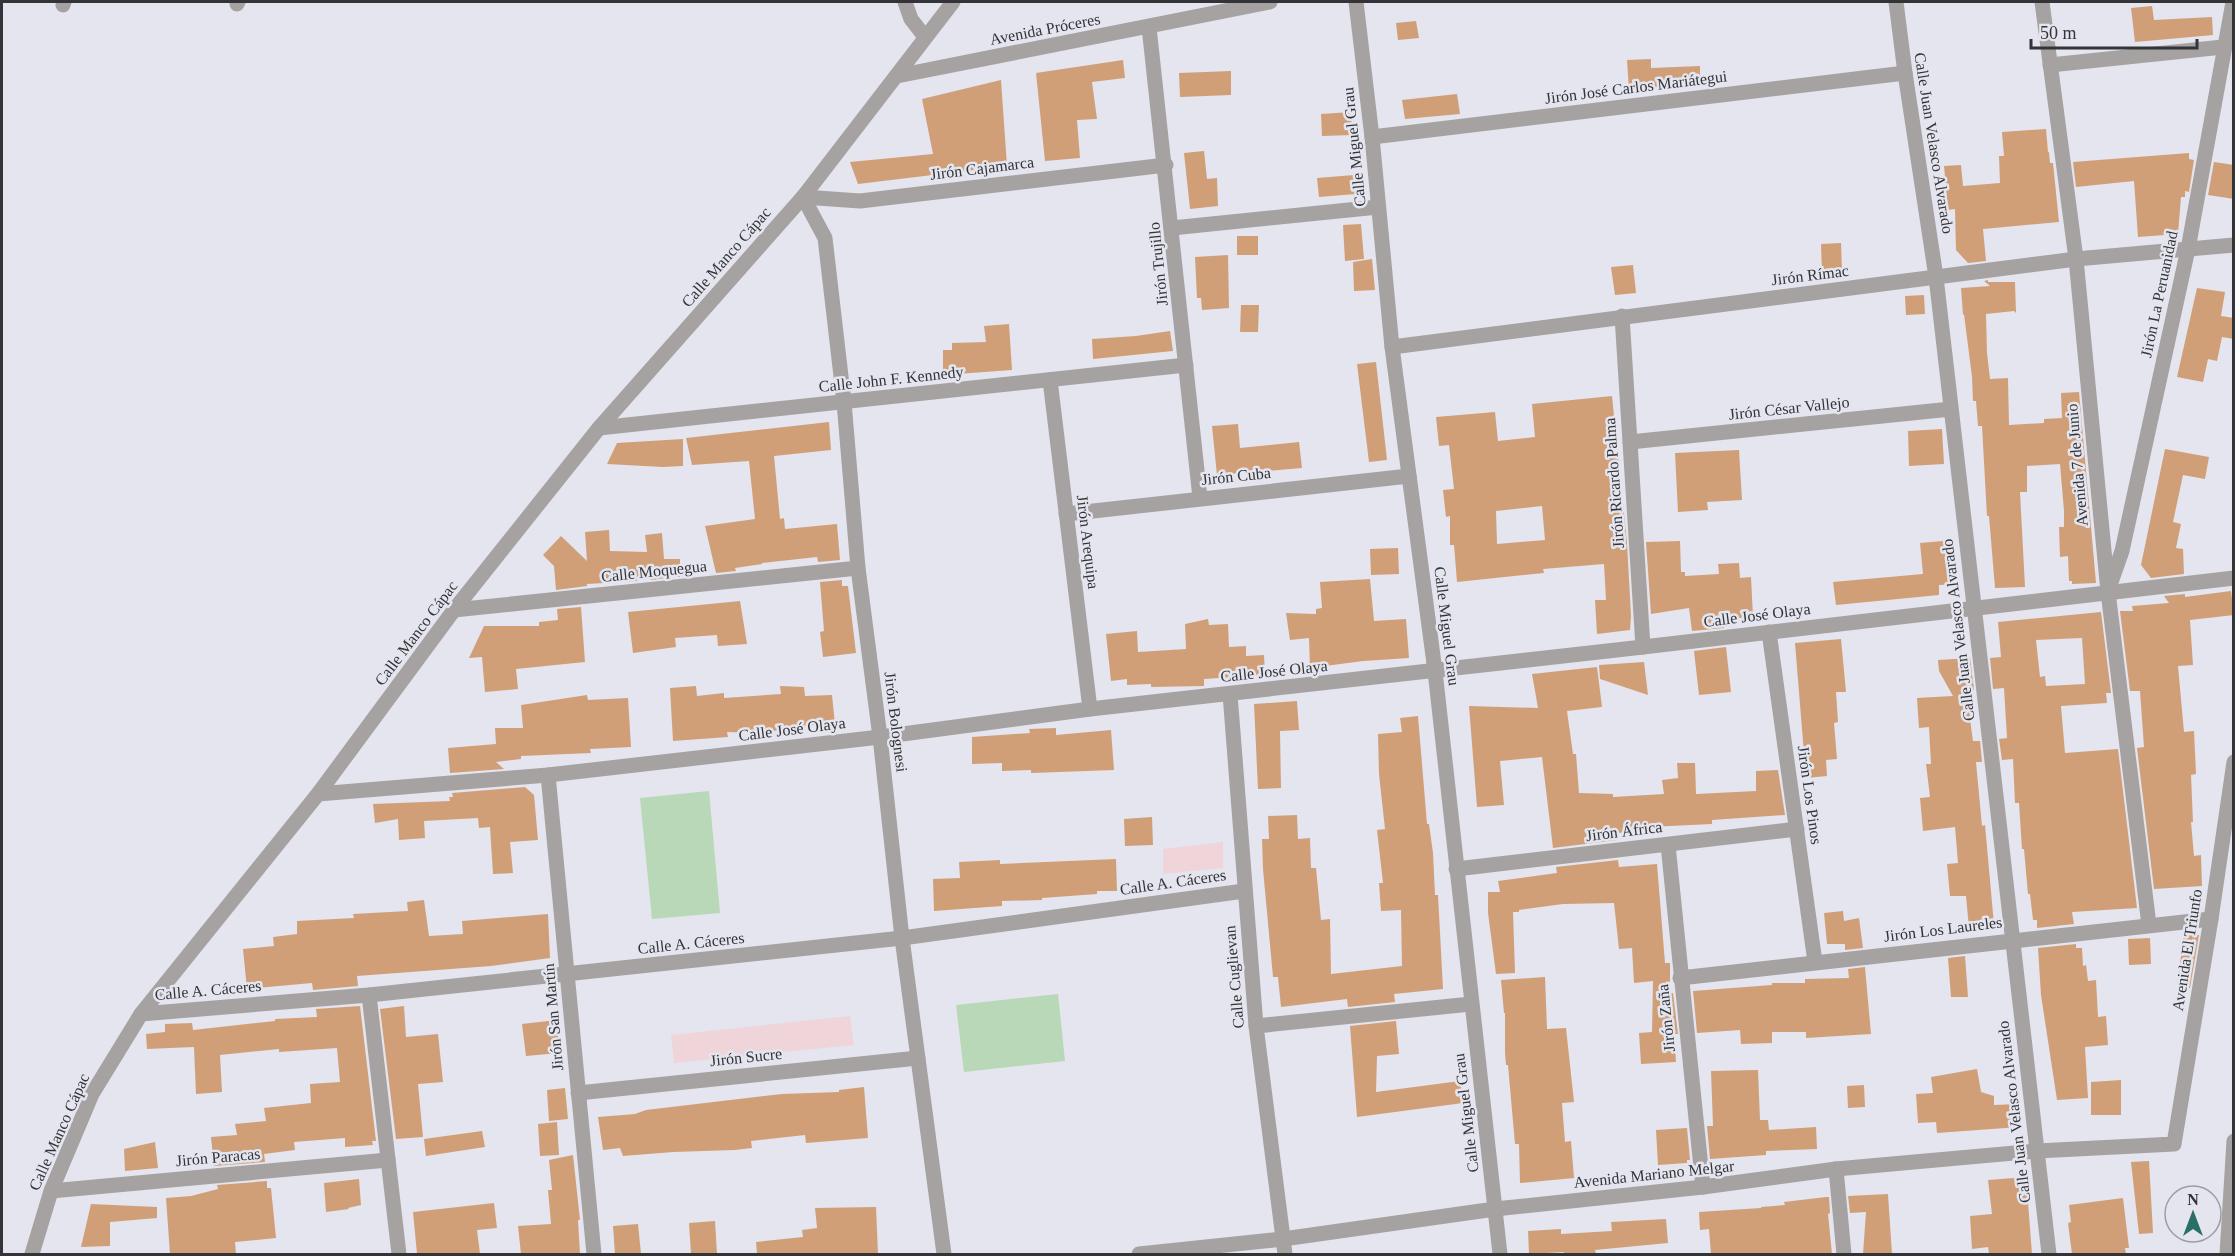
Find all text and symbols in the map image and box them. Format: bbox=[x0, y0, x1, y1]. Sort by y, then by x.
street label: Avenida Próceres bbox=[988, 10, 1102, 48]
scale bar bbox=[2031, 12, 2198, 50]
text: 50 m bbox=[2040, 23, 2077, 43]
street label: Calle Juan Velasco Alvarado bbox=[1911, 51, 1957, 235]
street label: Jirón José Carlos Mariátegui bbox=[1544, 67, 1729, 108]
street label: Calle Miguel Grau bbox=[1339, 86, 1370, 208]
street label: Jirón Cajamarca bbox=[929, 153, 1035, 184]
street label: Calle Manco Cápac bbox=[678, 204, 775, 311]
street label: Jirón Trujillo bbox=[1145, 221, 1172, 307]
street label: Jirón La Peruanidad bbox=[2137, 229, 2181, 359]
street label: Jirón Rímac bbox=[1770, 262, 1850, 288]
street label: Calle John F. Kennedy bbox=[818, 363, 964, 396]
street label: Jirón César Vallejo bbox=[1728, 393, 1850, 424]
street label: Avenida 7 de Junio bbox=[2063, 403, 2091, 527]
street label: Jirón Ricardo Palma bbox=[1601, 417, 1627, 549]
street label: Jirón Cuba bbox=[1200, 464, 1272, 488]
street label: Jirón Arequipa bbox=[1073, 494, 1102, 590]
street label: Calle Juan Velasco Alvarado bbox=[1938, 538, 1978, 722]
street label: Calle Moquegua bbox=[600, 557, 708, 586]
street label: Calle Miguel Grau bbox=[1430, 565, 1463, 687]
street label: Calle Manco Cápac bbox=[371, 578, 462, 689]
street label: Calle José Olaya bbox=[1703, 600, 1812, 631]
street label: Calle José Olaya bbox=[1220, 657, 1328, 686]
street label: Jirón Bolognesi bbox=[880, 671, 911, 774]
street label: Calle José Olaya bbox=[738, 714, 847, 745]
street label: Jirón Los Pinos bbox=[1795, 745, 1825, 845]
street label: Jirón África bbox=[1585, 817, 1663, 844]
street label: Calle A. Cáceres bbox=[1119, 866, 1227, 898]
street label: Avenida El Triunfo bbox=[2169, 888, 2205, 1012]
street label: Jirón Los Laureles bbox=[1883, 913, 2003, 945]
street label: Calle Cuglievan bbox=[1221, 925, 1248, 1029]
street label: Calle A. Cáceres bbox=[637, 929, 745, 957]
street label: Jirón San Martín bbox=[540, 963, 566, 1071]
street label: Calle A. Cáceres bbox=[154, 977, 262, 1003]
street label: Jirón Zaña bbox=[1654, 983, 1678, 1053]
street label: Calle Juan Velasco Alvarado bbox=[1994, 1020, 2034, 1204]
street label: Jirón Sucre bbox=[709, 1045, 783, 1069]
street label: Calle Miguel Grau bbox=[1450, 1052, 1483, 1174]
street label: Calle Manco Cápac bbox=[26, 1071, 93, 1193]
street label: Jirón Paracas bbox=[175, 1145, 261, 1169]
street label: Avenida Mariano Melgar bbox=[1573, 1157, 1736, 1192]
north arrow bbox=[2163, 1184, 2223, 1244]
text: N bbox=[2187, 1191, 2199, 1208]

